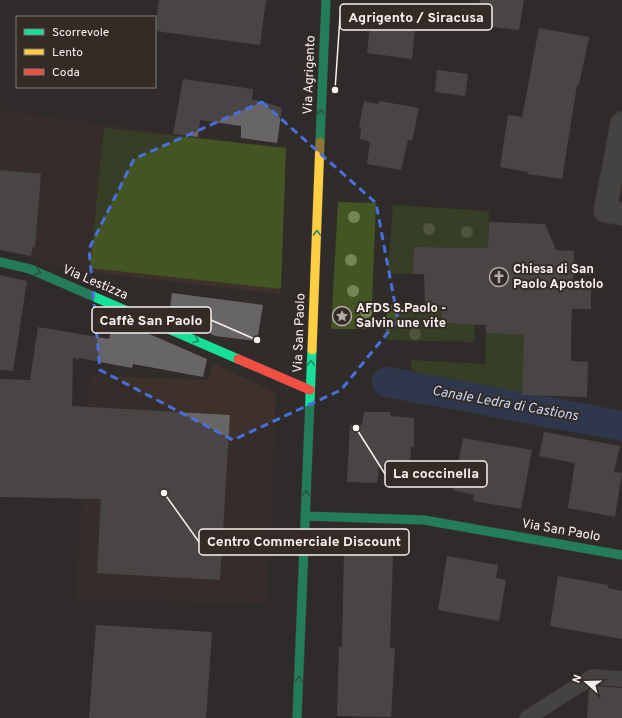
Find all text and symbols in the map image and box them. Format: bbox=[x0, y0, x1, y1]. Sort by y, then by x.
callout: Agrigento / Siracusa bbox=[340, 4, 492, 30]
text: Agrigento / Siracusa bbox=[348, 10, 484, 27]
legend bbox=[16, 16, 156, 88]
text: Scorrevole bbox=[52, 25, 109, 41]
street label: Via Agrigento bbox=[301, 35, 319, 115]
text: Lento bbox=[52, 45, 83, 61]
text: Coda bbox=[52, 65, 80, 81]
one-way arrow bbox=[317, 109, 325, 115]
one-way arrow bbox=[312, 230, 321, 236]
street label: Via Lestizza bbox=[60, 262, 130, 304]
place label: Chiesa di San Paolo Apostolo bbox=[513, 262, 603, 293]
church icon: Chiesa di San Paolo Apostolo bbox=[488, 266, 510, 288]
one-way arrow bbox=[33, 267, 41, 275]
street label: Via San Paolo bbox=[291, 293, 309, 373]
place label: AFDS S.Paolo - Salvin une vite bbox=[356, 301, 446, 332]
place icon: AFDS S.Paolo - Salvin une vite bbox=[331, 305, 353, 327]
callout: Caffè San Paolo bbox=[92, 307, 211, 333]
text: Caffè San Paolo bbox=[99, 313, 203, 330]
one-way arrow bbox=[192, 336, 199, 344]
one-way arrow bbox=[307, 360, 316, 366]
water label: Canale Ledra di Castions bbox=[431, 383, 580, 425]
callout: La coccinella bbox=[385, 461, 487, 487]
text: La coccinella bbox=[393, 466, 479, 483]
one-way arrow bbox=[302, 490, 310, 496]
street label: Via San Paolo bbox=[520, 516, 602, 546]
callout: Centro Commerciale Discount bbox=[199, 529, 409, 555]
text: Centro Commerciale Discount bbox=[207, 534, 401, 551]
north arrow bbox=[566, 662, 606, 702]
text: N bbox=[570, 673, 585, 685]
one-way arrow bbox=[295, 676, 303, 682]

